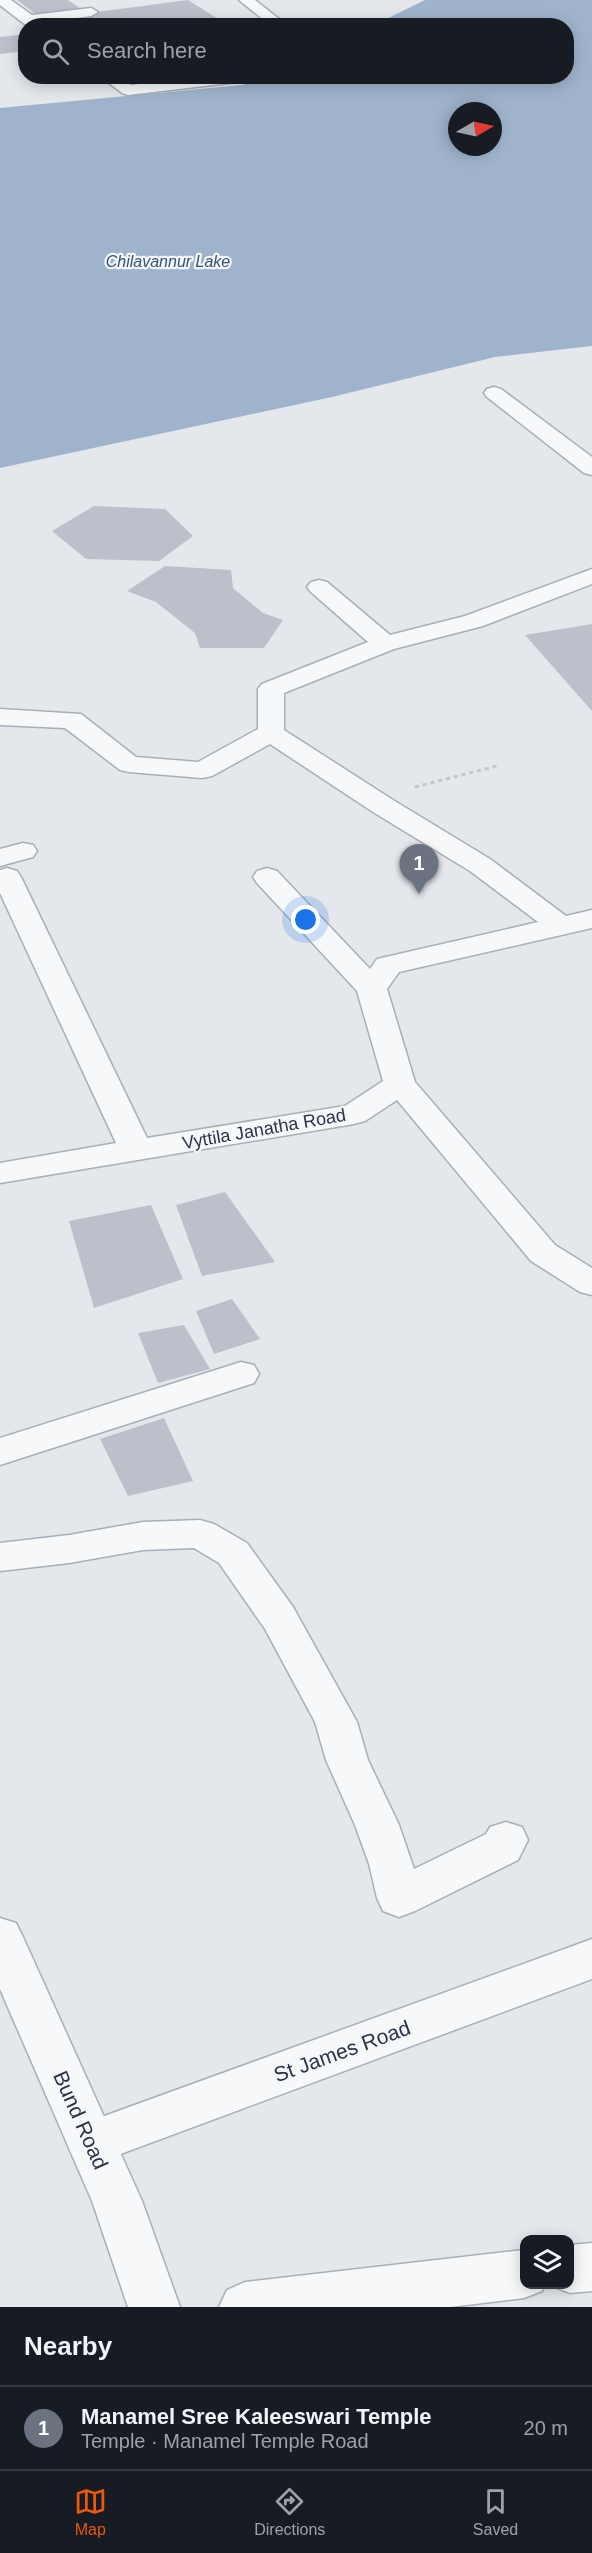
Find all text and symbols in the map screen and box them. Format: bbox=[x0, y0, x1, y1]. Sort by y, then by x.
search box bbox=[18, 18, 574, 84]
icon: search bbox=[39, 35, 72, 68]
text: Search here bbox=[87, 38, 207, 63]
north arrow bbox=[448, 102, 502, 156]
water label: Chilavannur Lake bbox=[106, 253, 230, 270]
pin: 1 bbox=[400, 844, 438, 894]
your location bbox=[291, 905, 320, 934]
street label: Vyttila Janatha Road bbox=[181, 1105, 347, 1153]
street label: St James Road bbox=[271, 2016, 413, 2086]
street label: Bund Road bbox=[49, 2067, 113, 2173]
map controls bbox=[520, 2235, 574, 2289]
button: layers bbox=[520, 2235, 574, 2289]
text: Nearby bbox=[24, 2331, 112, 2361]
text: Manamel Sree Kaleeswari Temple bbox=[81, 2404, 432, 2429]
text: 1 bbox=[38, 2417, 49, 2439]
text: 20 m bbox=[524, 2417, 568, 2439]
text: Temple · Manamel Temple Road bbox=[81, 2430, 369, 2452]
tab: Map bbox=[74, 2485, 107, 2539]
tab: Directions bbox=[254, 2485, 325, 2539]
tab: Saved bbox=[473, 2485, 518, 2539]

